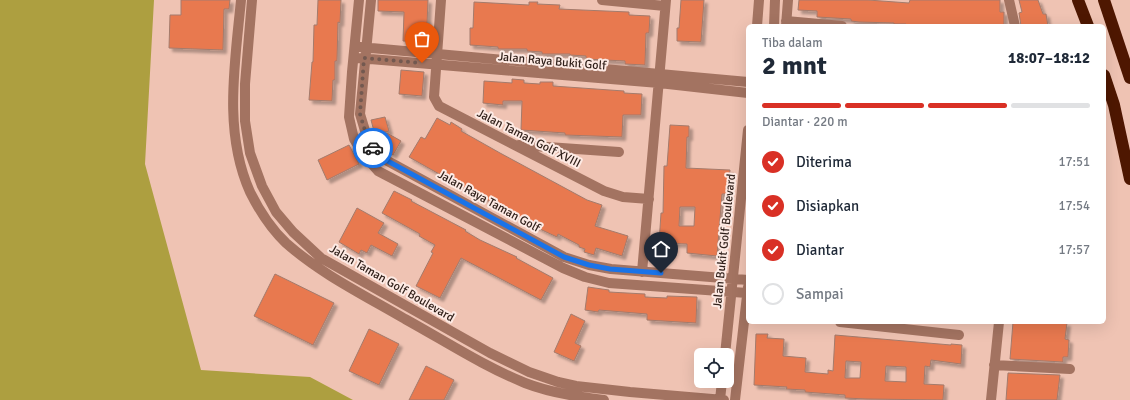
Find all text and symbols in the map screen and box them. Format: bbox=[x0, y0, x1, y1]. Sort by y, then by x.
pin bbox=[405, 22, 439, 63]
icon: bag bbox=[411, 28, 433, 50]
text: Tiba dalam bbox=[762, 35, 823, 51]
street label: Jalan Raya Bukit Golf bbox=[497, 49, 608, 74]
text: 18:07–18:12 bbox=[1008, 49, 1090, 67]
text: 2 mnt bbox=[762, 50, 827, 82]
street label: Jalan Taman Golf XVIII bbox=[474, 106, 583, 171]
text: Diantar · 220 m bbox=[762, 114, 848, 130]
courier bbox=[353, 128, 393, 168]
icon: car bbox=[362, 137, 384, 159]
icon: check bbox=[762, 151, 784, 173]
text: Diterima bbox=[796, 153, 852, 171]
text: 17:51 bbox=[1058, 154, 1090, 170]
street label: Jalan Raya Taman Golf bbox=[435, 167, 543, 236]
street label: Jalan Bukit Golf Boulevard bbox=[710, 173, 739, 309]
icon: check bbox=[762, 195, 784, 217]
text: Disiapkan bbox=[796, 197, 859, 215]
text: 17:54 bbox=[1058, 198, 1090, 214]
pin bbox=[644, 232, 678, 273]
icon: home bbox=[650, 238, 672, 260]
icon: check bbox=[762, 239, 784, 261]
text: Diantar bbox=[796, 241, 844, 259]
street label: Jalan Taman Golf Boulevard bbox=[327, 242, 457, 325]
text: 17:57 bbox=[1058, 242, 1090, 258]
text: Sampai bbox=[796, 285, 844, 303]
map controls bbox=[694, 348, 734, 388]
button: locate bbox=[694, 348, 734, 388]

